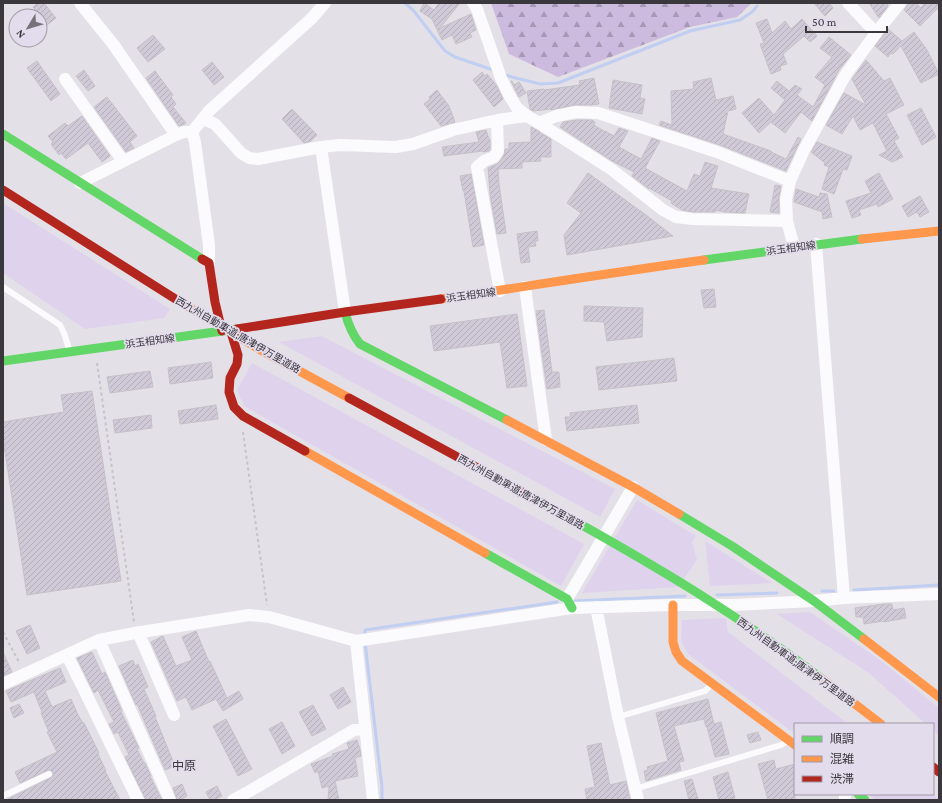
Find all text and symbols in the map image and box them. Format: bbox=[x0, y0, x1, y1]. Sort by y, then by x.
north arrow bbox=[8, 8, 48, 48]
scale bar bbox=[806, 8, 887, 34]
text: 50 m bbox=[812, 15, 837, 29]
text: N bbox=[13, 27, 27, 41]
street label: 浜玉相知線 bbox=[765, 239, 817, 257]
street label: 浜玉相知線 bbox=[445, 286, 497, 304]
street label: 西九州自動車道;唐津伊万里道路 bbox=[174, 295, 302, 375]
street label: 浜玉相知線 bbox=[124, 332, 176, 350]
street label: 西九州自動車道;唐津伊万里道路 bbox=[456, 453, 586, 531]
street label: 西九州自動車道;唐津伊万里道路 bbox=[735, 616, 857, 708]
legend bbox=[794, 723, 934, 795]
text: 順調 bbox=[830, 732, 854, 746]
text: 混雑 bbox=[830, 752, 854, 766]
district label: 中原 bbox=[172, 759, 196, 773]
text: 渋滞 bbox=[830, 772, 854, 786]

